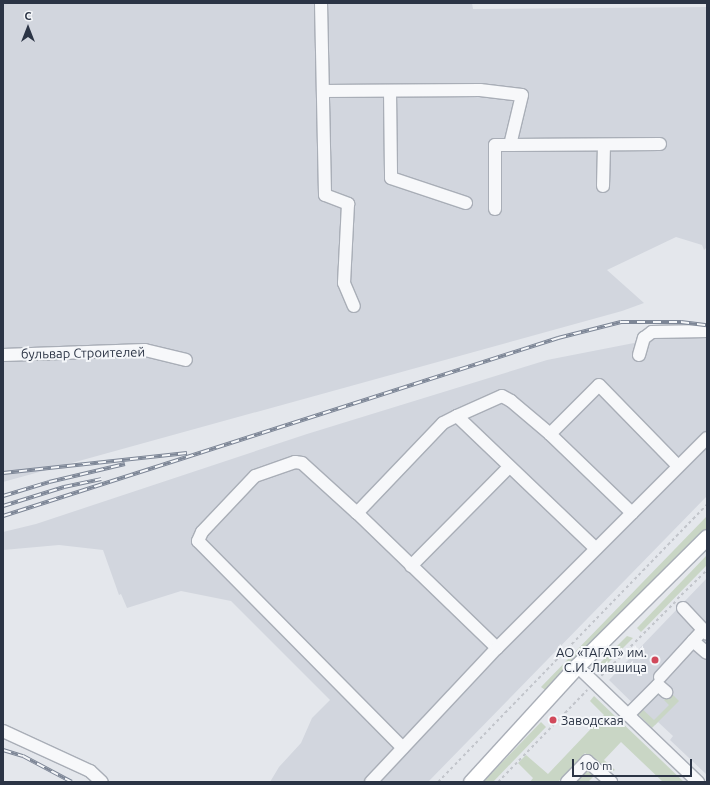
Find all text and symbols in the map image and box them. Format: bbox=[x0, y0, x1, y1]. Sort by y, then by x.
north arrow bbox=[8, 8, 48, 48]
text: С bbox=[24, 10, 32, 22]
street label: бульвар Строителей bbox=[21, 344, 145, 362]
place label: АО «ТАГАТ» им. С.И. Лившица bbox=[556, 645, 647, 676]
marker: АО «ТАГАТ» им. С.И. Лившица bbox=[650, 655, 660, 665]
place label: Заводская bbox=[561, 712, 624, 728]
marker: Заводская bbox=[548, 715, 558, 725]
scale bar bbox=[574, 751, 694, 777]
text: 100 m bbox=[579, 759, 612, 772]

